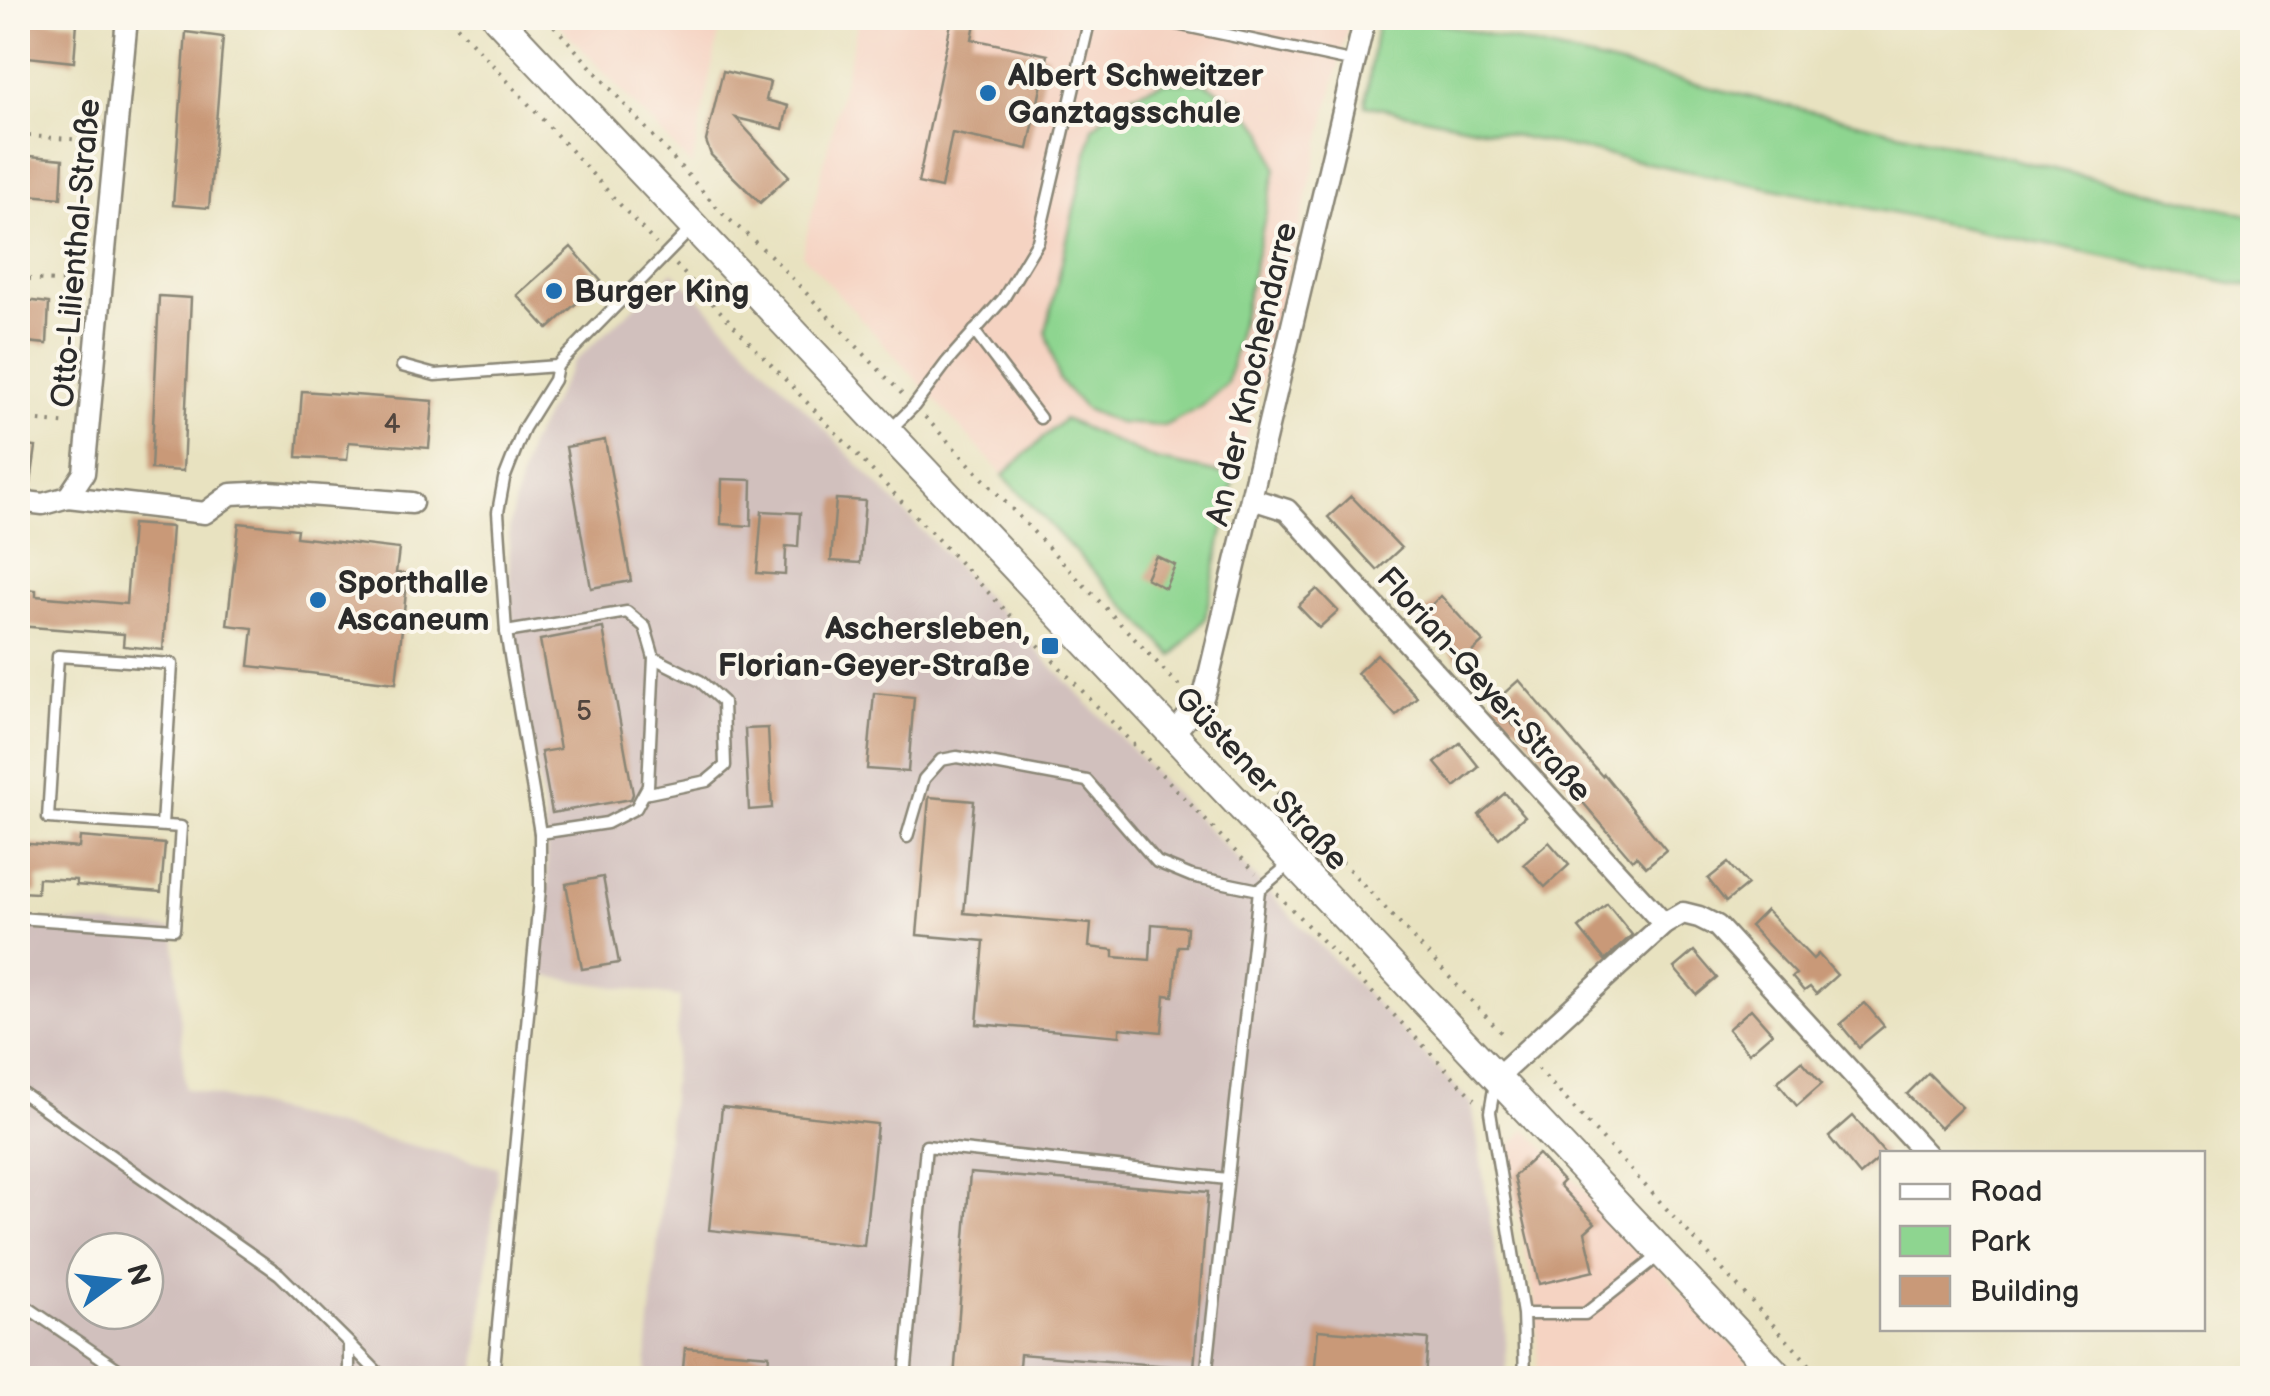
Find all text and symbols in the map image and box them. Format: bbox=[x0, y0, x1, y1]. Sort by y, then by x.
place label: Albert Schweitzer Ganztagsschule bbox=[1007, 57, 1264, 133]
marker: Albert Schweitzer Ganztagsschule bbox=[977, 82, 999, 104]
street label: Otto-Lilienthal-Straße bbox=[44, 97, 109, 409]
street label: An der Knochendarre bbox=[1199, 219, 1306, 530]
place label: Burger King bbox=[574, 273, 749, 312]
marker: Burger King bbox=[543, 280, 565, 302]
house number: 4 bbox=[383, 408, 401, 441]
street label: Florian-Geyer-Straße bbox=[1368, 560, 1600, 810]
place label: Sporthalle Ascaneum bbox=[337, 564, 490, 640]
marker: Sporthalle Ascaneum bbox=[307, 589, 329, 611]
place label: Aschersleben, Florian-Geyer-Straße bbox=[718, 610, 1030, 686]
marker: Aschersleben, Florian-Geyer-Straße bbox=[1039, 635, 1061, 657]
street label: Güstener Straße bbox=[1166, 679, 1356, 879]
house number: 5 bbox=[576, 695, 592, 728]
legend bbox=[1880, 1151, 2205, 1331]
text: Road bbox=[1970, 1174, 2043, 1210]
text: Park bbox=[1970, 1224, 2030, 1260]
north arrow bbox=[65, 1231, 165, 1331]
text: N bbox=[119, 1260, 156, 1289]
text: Building bbox=[1970, 1274, 2079, 1310]

